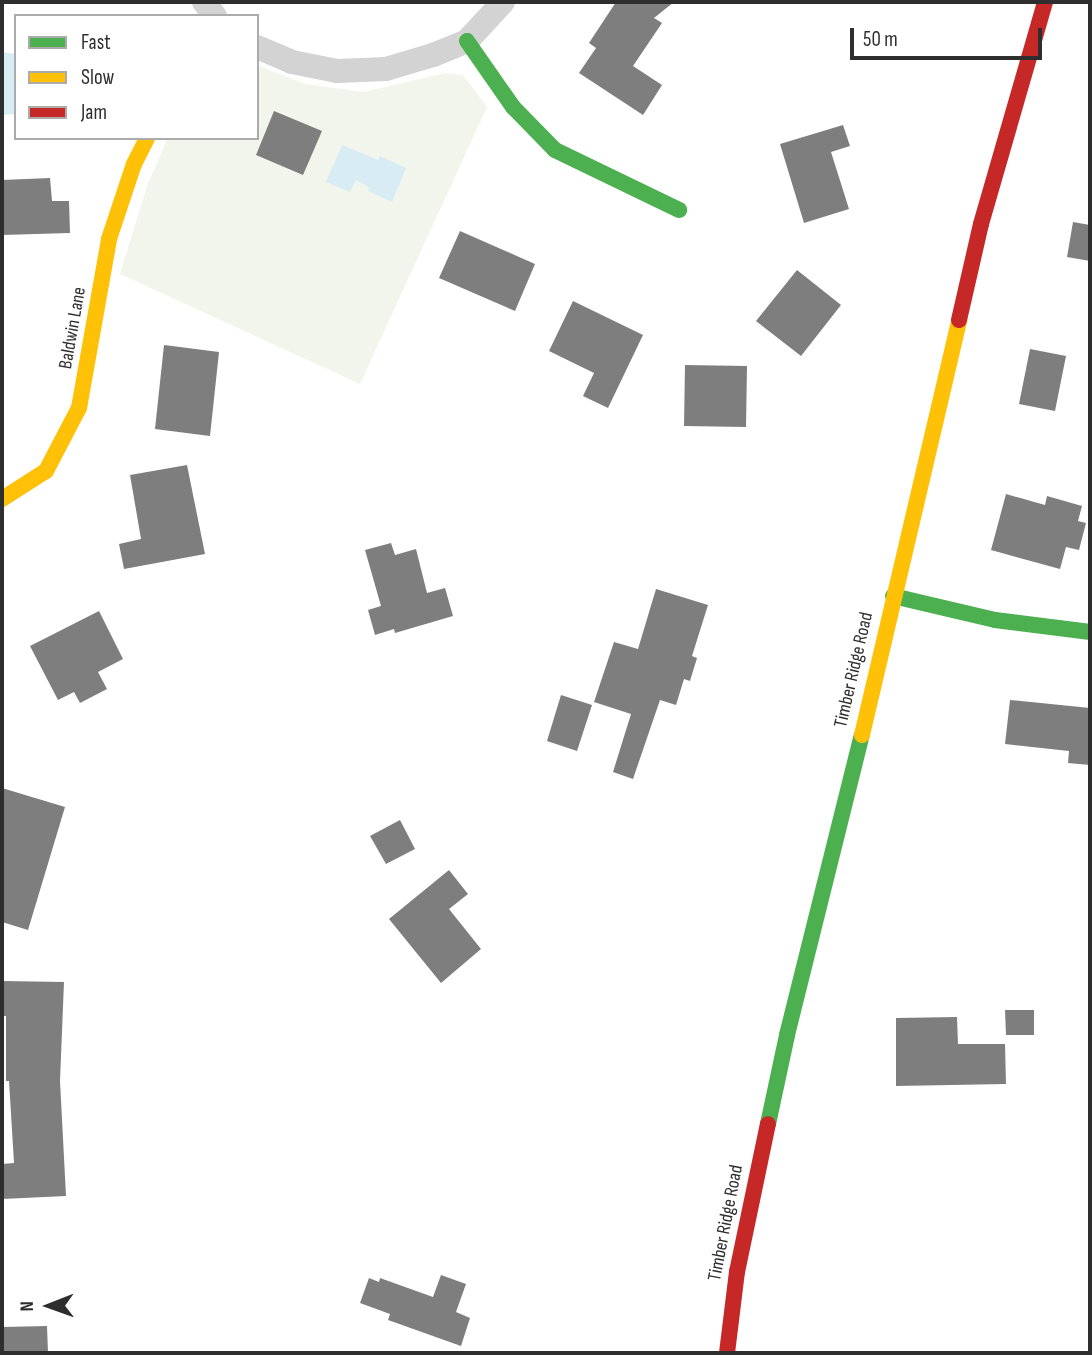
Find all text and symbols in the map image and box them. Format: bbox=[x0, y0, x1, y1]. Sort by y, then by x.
legend bbox=[14, 14, 259, 140]
scale bar bbox=[854, 14, 1046, 58]
text: 50 m bbox=[863, 27, 898, 52]
text: Fast bbox=[81, 30, 111, 55]
text: Slow bbox=[81, 65, 114, 90]
text: Jam bbox=[81, 100, 107, 125]
street label: Baldwin Lane bbox=[55, 285, 91, 371]
street label: Timber Ridge Road bbox=[830, 610, 878, 730]
street label: Timber Ridge Road bbox=[704, 1163, 748, 1283]
north arrow bbox=[14, 1271, 84, 1341]
text: N bbox=[16, 1301, 39, 1312]

